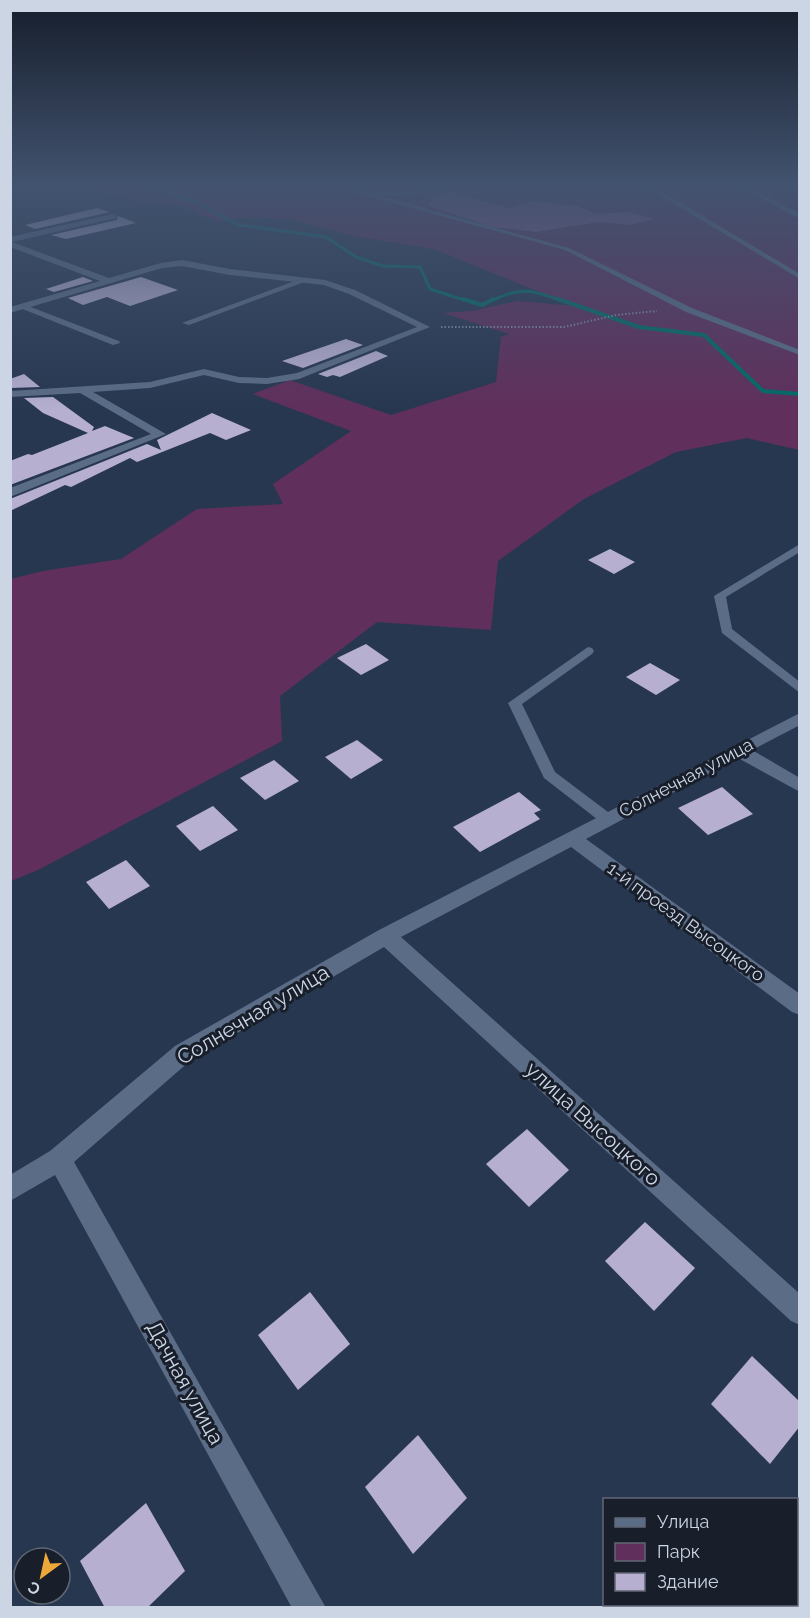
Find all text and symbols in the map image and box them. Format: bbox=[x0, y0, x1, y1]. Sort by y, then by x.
street label: Солнечная улица bbox=[615, 733, 756, 822]
street label: 1-й проезд Высоцкого bbox=[604, 858, 769, 986]
street label: Солнечная улица bbox=[172, 959, 333, 1070]
street label: улица Высоцкого bbox=[521, 1056, 666, 1191]
street label: Дачная улица bbox=[141, 1317, 230, 1449]
legend bbox=[603, 1498, 798, 1606]
text: Улица bbox=[657, 1511, 709, 1532]
text: Парк bbox=[657, 1541, 700, 1562]
north arrow bbox=[12, 1546, 72, 1606]
text: Здание bbox=[657, 1571, 719, 1592]
text: С bbox=[24, 1577, 44, 1599]

